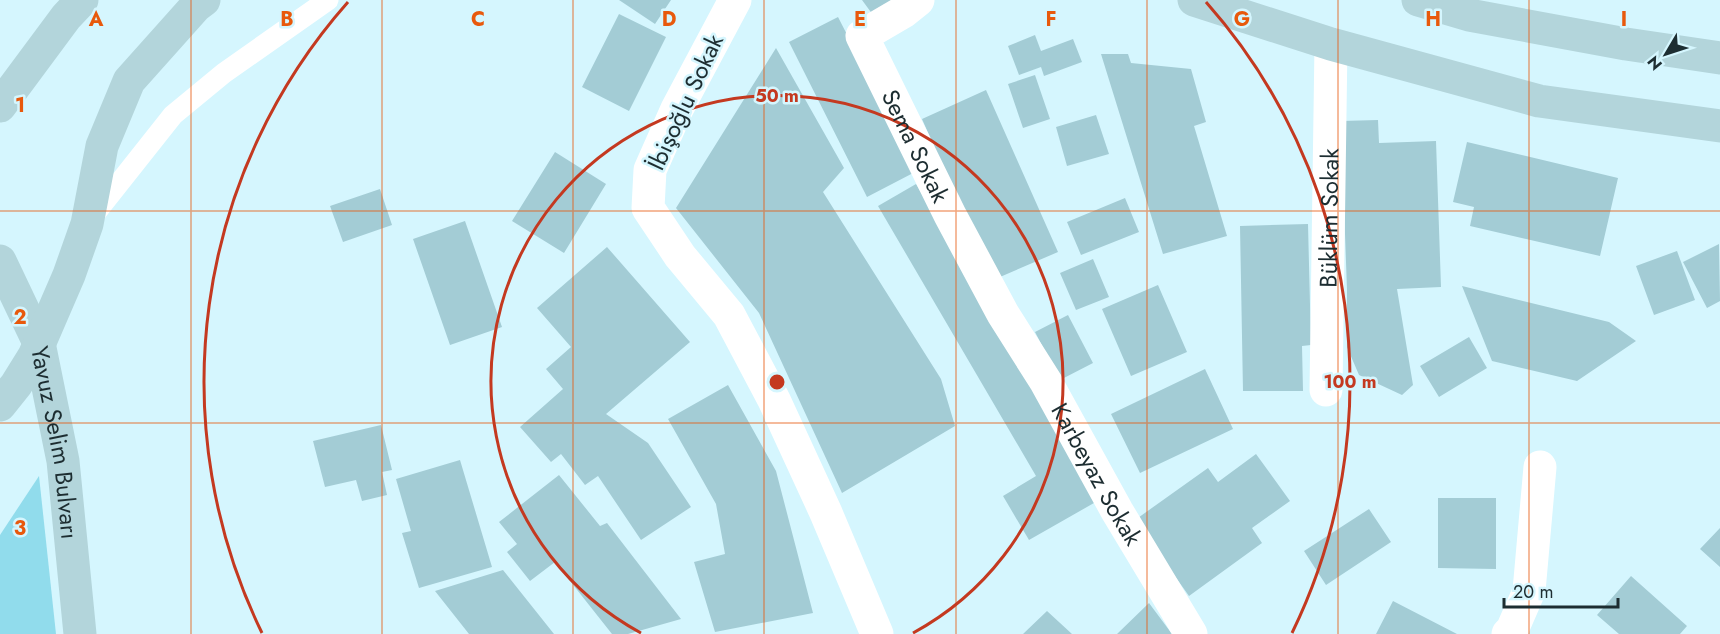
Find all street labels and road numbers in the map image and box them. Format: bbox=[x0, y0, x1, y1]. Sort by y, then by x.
street label: İbişoğlu Sokak bbox=[638, 28, 732, 176]
street label: Sema Sokak bbox=[873, 83, 959, 209]
street label: Büklüm Sokak bbox=[1310, 148, 1347, 288]
street label: Yavuz Selim Bulvarı bbox=[23, 343, 88, 541]
street label: Karbeyaz Sokak bbox=[1043, 396, 1151, 552]

